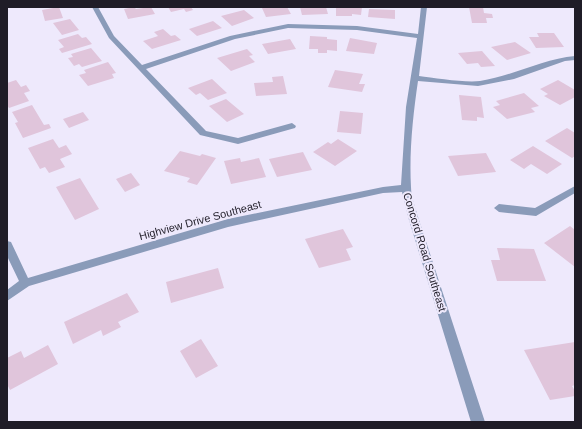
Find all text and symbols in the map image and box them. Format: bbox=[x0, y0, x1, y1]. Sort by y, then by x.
street label: Concord Road Southeast bbox=[401, 191, 449, 313]
street label: Highview Drive Southeast bbox=[138, 198, 262, 242]

